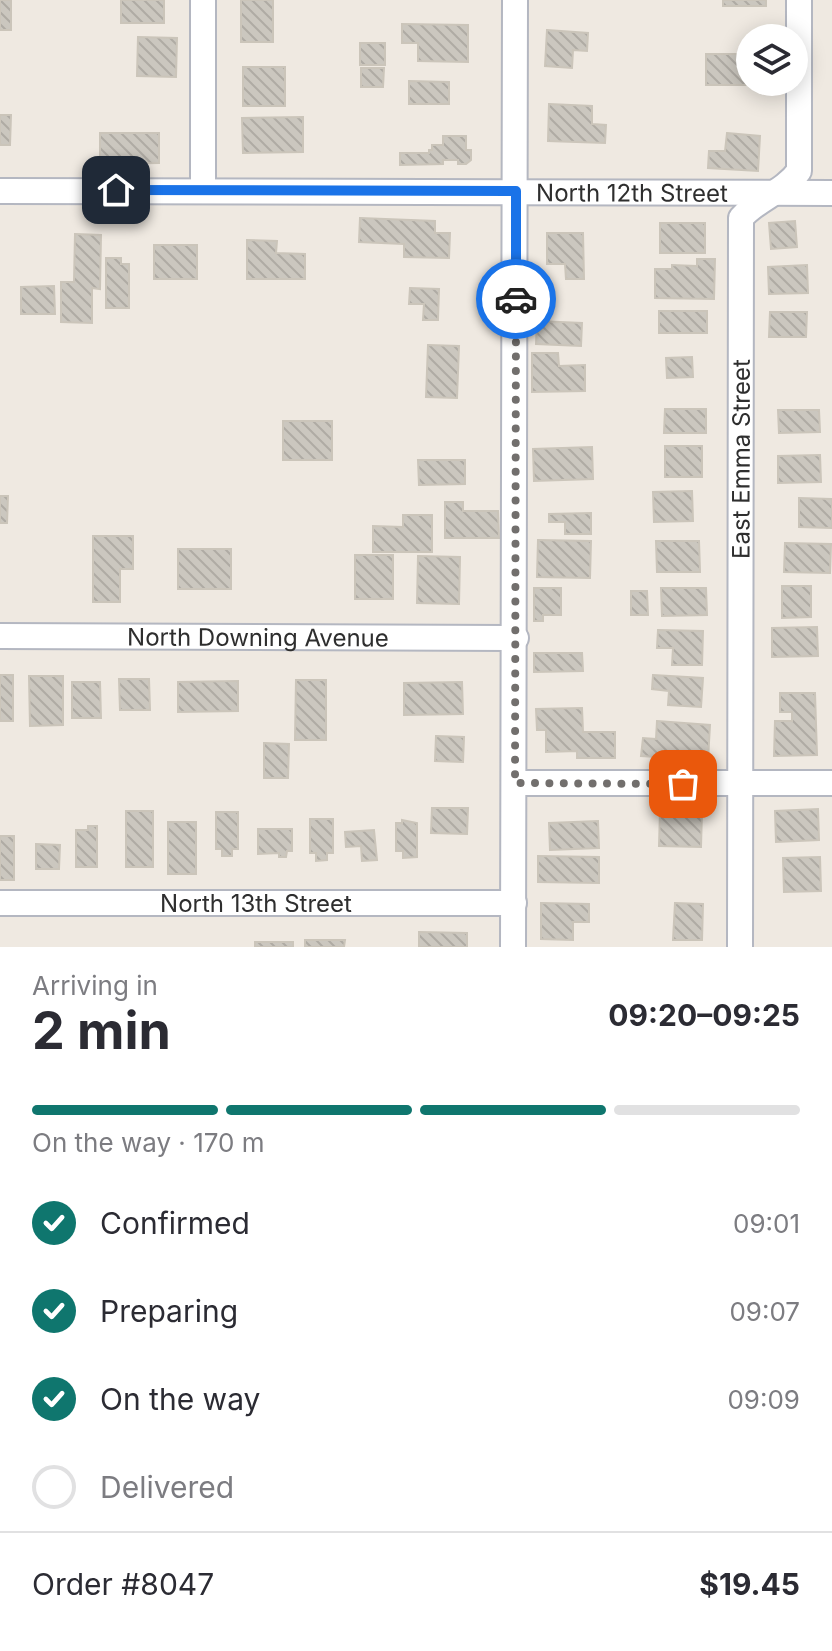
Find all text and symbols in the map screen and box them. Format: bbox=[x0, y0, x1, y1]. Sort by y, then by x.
map controls bbox=[736, 24, 808, 96]
button: layers bbox=[736, 24, 808, 96]
pin bbox=[82, 156, 150, 224]
icon: home bbox=[94, 168, 138, 212]
street label: North 12th Street bbox=[536, 178, 728, 207]
courier bbox=[476, 259, 556, 339]
icon: car bbox=[494, 277, 538, 321]
street label: East Emma Street bbox=[726, 359, 755, 559]
street label: North Downing Avenue bbox=[127, 622, 389, 652]
pin bbox=[649, 750, 717, 818]
icon: bag bbox=[661, 762, 705, 806]
street label: North 13th Street bbox=[160, 889, 352, 918]
text: Arriving in bbox=[32, 970, 158, 1001]
text: 09:20–09:25 bbox=[608, 997, 800, 1033]
text: 2 min bbox=[32, 999, 171, 1062]
text: On the way · 170 m bbox=[32, 1127, 265, 1158]
icon: check bbox=[32, 1201, 76, 1245]
text: Confirmed bbox=[100, 1205, 250, 1241]
text: 09:01 bbox=[733, 1208, 800, 1239]
icon: check bbox=[32, 1289, 76, 1333]
text: Preparing bbox=[100, 1293, 238, 1329]
text: 09:07 bbox=[729, 1296, 800, 1327]
icon: check bbox=[32, 1377, 76, 1421]
text: On the way bbox=[100, 1381, 260, 1417]
text: 09:09 bbox=[727, 1384, 800, 1415]
text: Delivered bbox=[100, 1469, 234, 1505]
text: Order #8047 bbox=[32, 1566, 214, 1602]
text: $19.45 bbox=[699, 1566, 800, 1602]

